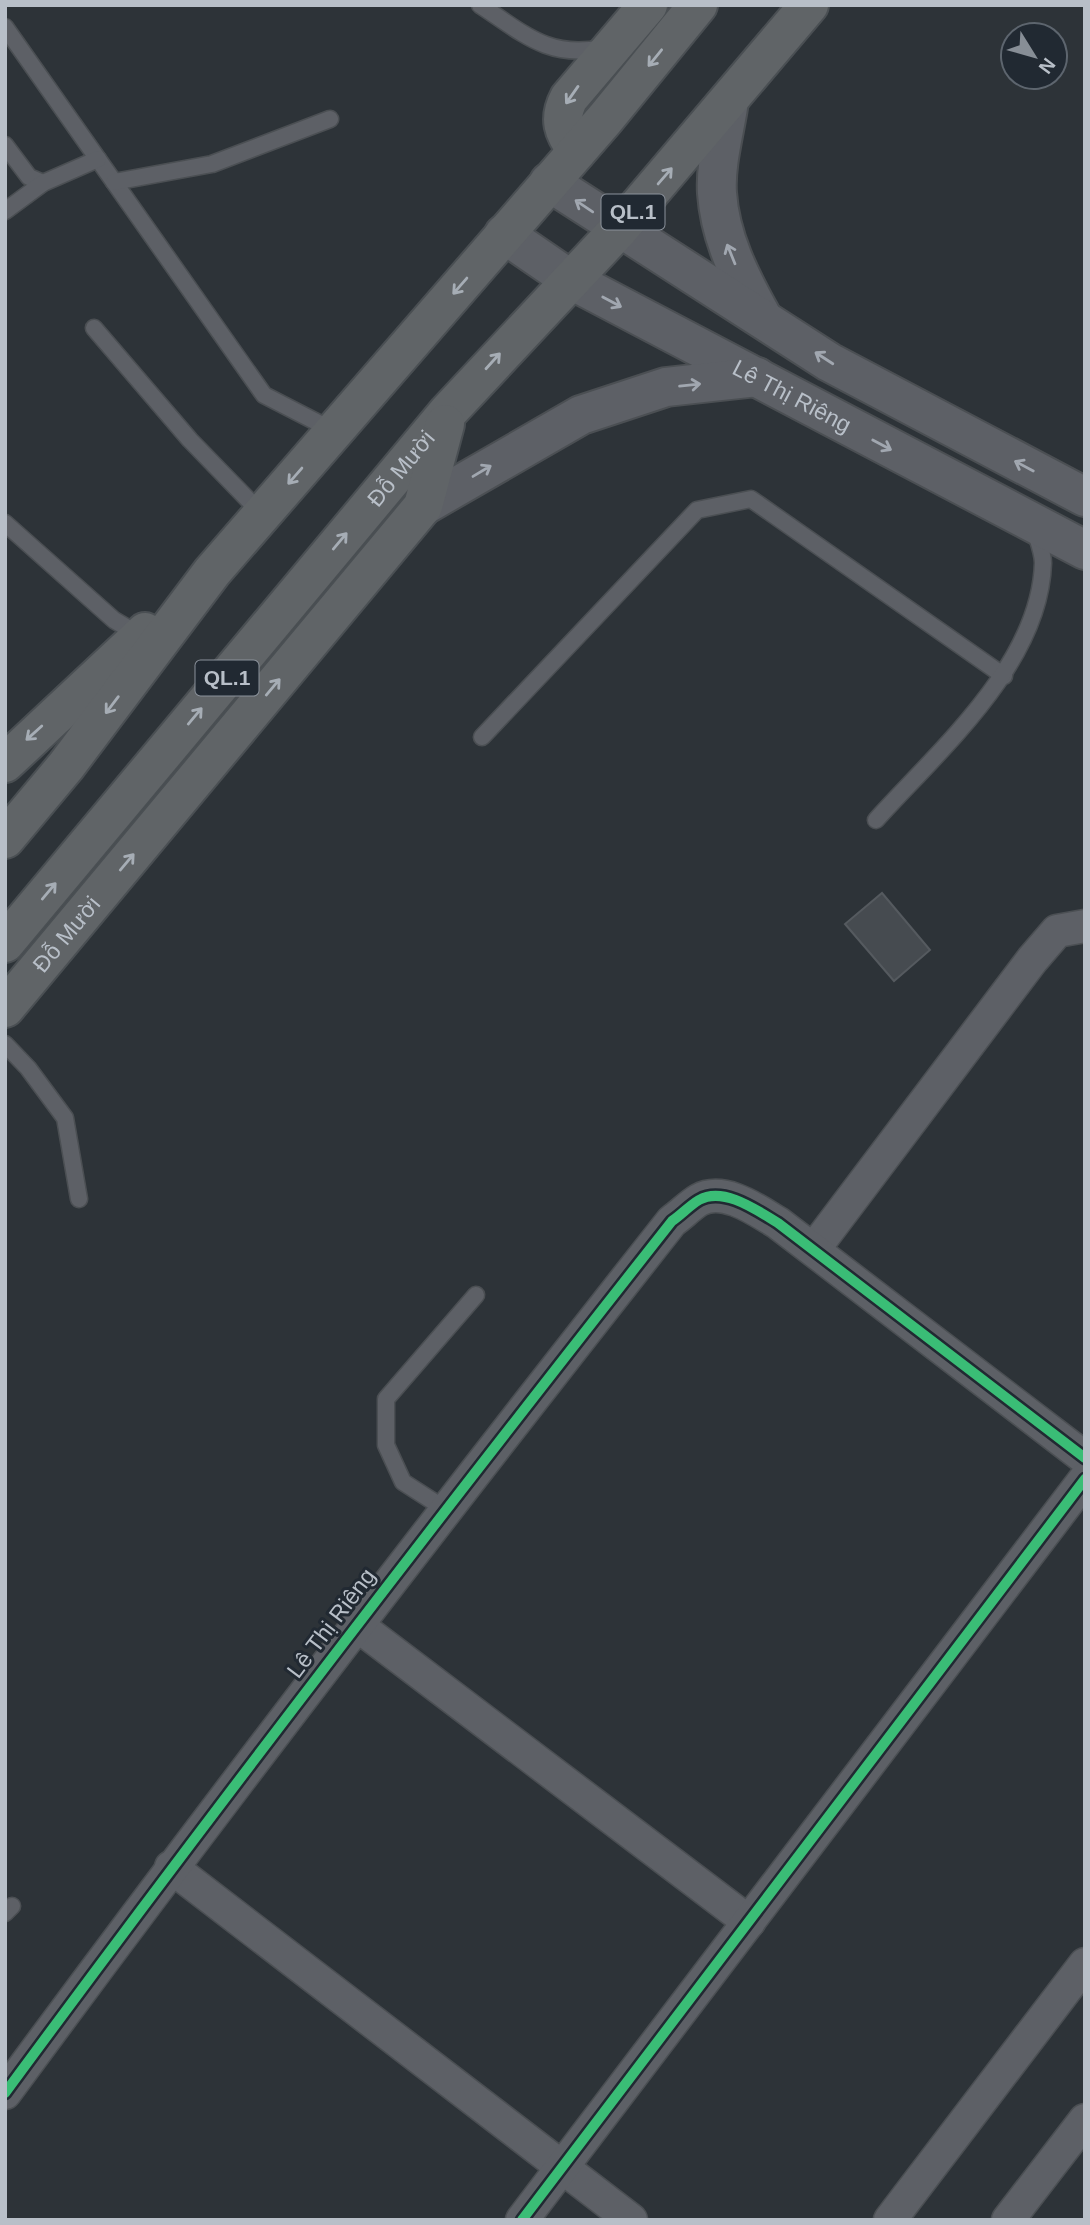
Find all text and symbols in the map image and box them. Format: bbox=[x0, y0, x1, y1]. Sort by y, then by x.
north arrow bbox=[999, 21, 1069, 91]
one-way arrow bbox=[647, 48, 663, 66]
text: N bbox=[1035, 54, 1060, 78]
one-way arrow bbox=[565, 85, 579, 104]
one-way arrow bbox=[657, 167, 673, 185]
road number: QL.1 bbox=[602, 194, 664, 230]
one-way arrow bbox=[575, 198, 594, 213]
one-way arrow bbox=[723, 244, 736, 266]
one-way arrow bbox=[452, 277, 468, 295]
one-way arrow bbox=[601, 295, 621, 309]
one-way arrow bbox=[815, 350, 834, 365]
one-way arrow bbox=[485, 353, 502, 370]
street label: Lê Thị Riêng bbox=[728, 354, 856, 438]
one-way arrow bbox=[678, 378, 701, 391]
street label: Đỗ Mười bbox=[362, 425, 440, 512]
one-way arrow bbox=[871, 438, 891, 452]
one-way arrow bbox=[1014, 458, 1035, 472]
one-way arrow bbox=[472, 464, 492, 478]
one-way arrow bbox=[287, 467, 303, 485]
one-way arrow bbox=[332, 533, 348, 551]
road number: QL.1 bbox=[196, 660, 258, 696]
one-way arrow bbox=[265, 678, 281, 696]
one-way arrow bbox=[104, 695, 119, 714]
one-way arrow bbox=[187, 708, 202, 726]
one-way arrow bbox=[25, 725, 43, 741]
one-way arrow bbox=[119, 853, 135, 871]
one-way arrow bbox=[41, 882, 57, 900]
street label: Đỗ Mười bbox=[27, 891, 105, 977]
street label: Lê Thị Riêng bbox=[281, 1563, 381, 1683]

